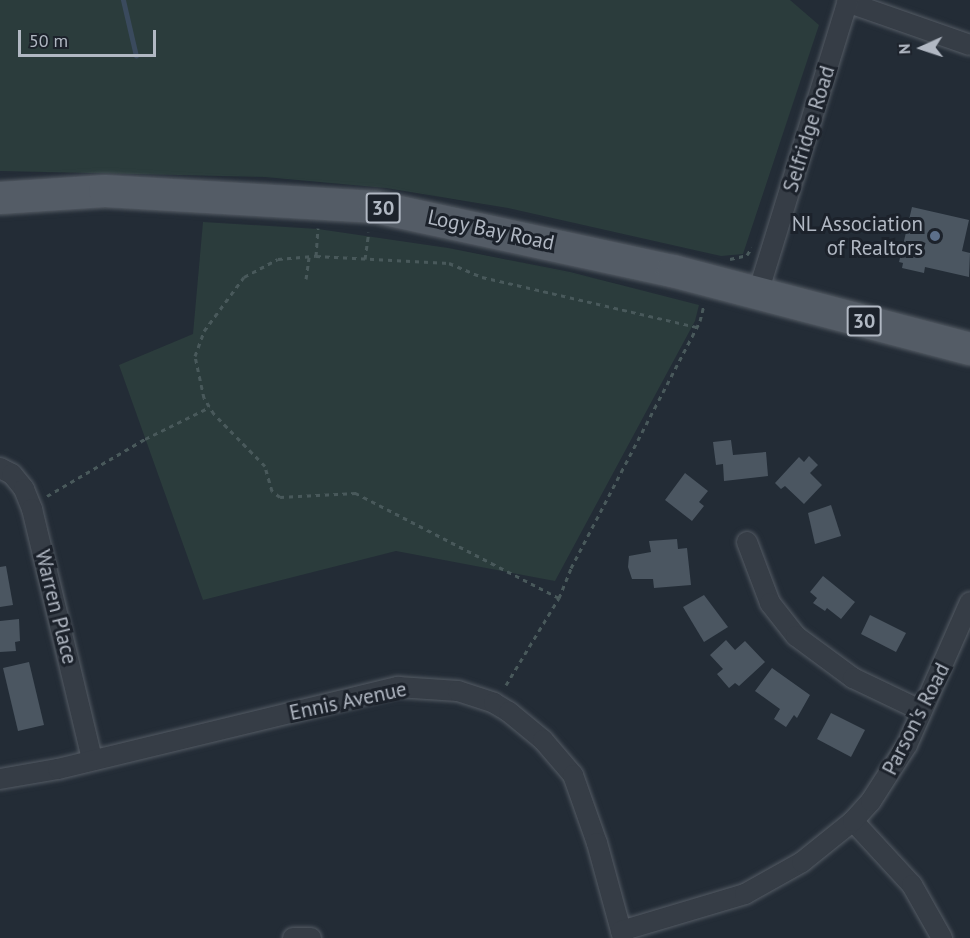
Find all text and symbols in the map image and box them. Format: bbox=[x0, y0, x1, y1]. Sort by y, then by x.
scale bar bbox=[21, 18, 159, 56]
north arrow bbox=[892, 18, 952, 78]
text: 50 m bbox=[29, 29, 68, 52]
text: N bbox=[894, 43, 914, 55]
street label: Selfridge Road bbox=[778, 63, 840, 195]
road number: 30 bbox=[365, 191, 401, 225]
street label: Logy Bay Road bbox=[425, 204, 557, 256]
place label: NL Association of Realtors bbox=[790, 211, 923, 261]
marker: NL Association of Realtors bbox=[928, 229, 942, 243]
road number: 30 bbox=[846, 304, 882, 338]
street label: Warren Place bbox=[30, 547, 82, 667]
street label: Parson's Road bbox=[877, 659, 955, 779]
street label: Ennis Avenue bbox=[287, 676, 409, 726]

